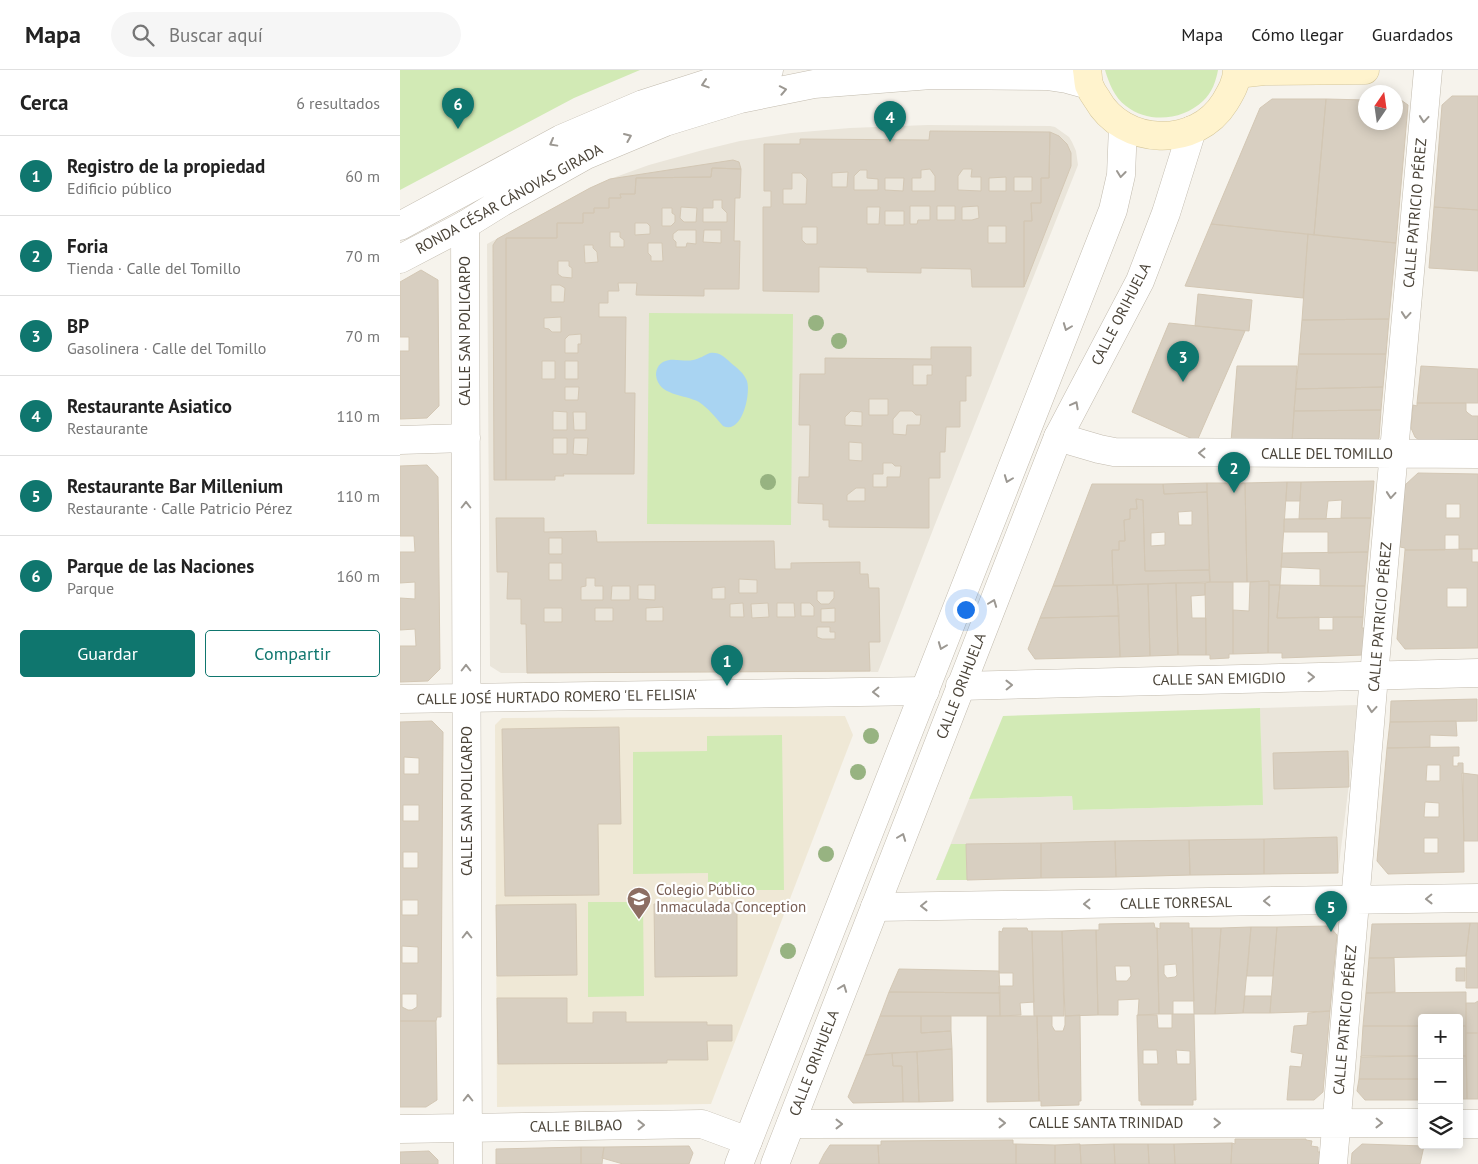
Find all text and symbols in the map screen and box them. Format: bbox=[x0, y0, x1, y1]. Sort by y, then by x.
search box bbox=[111, 12, 461, 57]
text: Mapa bbox=[25, 19, 81, 50]
icon: search bbox=[129, 21, 157, 49]
text: Buscar aquí bbox=[169, 23, 263, 47]
text: Mapa bbox=[1181, 23, 1223, 46]
text: Cómo llegar bbox=[1251, 23, 1344, 46]
text: Guardados bbox=[1372, 23, 1453, 46]
one-way arrow bbox=[701, 79, 709, 89]
north arrow bbox=[1358, 85, 1403, 130]
one-way arrow bbox=[779, 86, 788, 96]
pin: 6 bbox=[442, 88, 474, 129]
text: Cerca bbox=[20, 89, 69, 116]
text: 6 resultados bbox=[296, 93, 380, 113]
pin: 4 bbox=[874, 101, 906, 142]
one-way arrow bbox=[1418, 115, 1429, 123]
one-way arrow bbox=[623, 133, 632, 143]
one-way arrow bbox=[550, 137, 559, 147]
street label: CALLE PATRICIO PÉREZ bbox=[1398, 137, 1431, 289]
street label: RONDA CÉSAR CÁNOVAS GIRADA bbox=[412, 139, 606, 258]
text: Registro de la propiedad bbox=[67, 154, 265, 178]
text: 1 bbox=[31, 166, 41, 186]
text: 60 m bbox=[345, 166, 380, 186]
one-way arrow bbox=[1116, 171, 1127, 179]
text: Edificio público bbox=[67, 178, 172, 198]
text: Foria bbox=[67, 234, 108, 258]
text: 2 bbox=[31, 246, 41, 266]
text: 70 m bbox=[345, 246, 380, 266]
street label: CALLE SAN POLICARPO bbox=[455, 256, 474, 406]
text: Tienda · Calle del Tomillo bbox=[67, 258, 241, 278]
street label: CALLE ORIHUELA bbox=[1087, 259, 1155, 368]
one-way arrow bbox=[1401, 312, 1412, 320]
text: BP bbox=[67, 314, 89, 338]
one-way arrow bbox=[1063, 322, 1073, 331]
text: 3 bbox=[31, 326, 41, 346]
text: 70 m bbox=[345, 326, 380, 346]
text: Gasolinera · Calle del Tomillo bbox=[67, 338, 266, 358]
pin: 3 bbox=[1167, 341, 1199, 382]
text: Restaurante Asiatico bbox=[67, 394, 232, 418]
one-way arrow bbox=[1069, 401, 1079, 410]
text: 4 bbox=[31, 406, 41, 426]
text: 110 m bbox=[337, 406, 380, 426]
text: Restaurante bbox=[67, 418, 148, 438]
street label: CALLE DEL TOMILLO bbox=[1261, 444, 1393, 463]
one-way arrow bbox=[1198, 447, 1206, 458]
pin: 2 bbox=[1218, 452, 1250, 493]
text: Restaurante Bar Millenium bbox=[67, 474, 283, 498]
one-way arrow bbox=[1004, 474, 1014, 482]
text: 5 bbox=[31, 486, 41, 506]
text: 110 m bbox=[337, 486, 380, 506]
one-way arrow bbox=[1386, 491, 1397, 499]
text: Restaurante · Calle Patricio Pérez bbox=[67, 498, 292, 518]
one-way arrow bbox=[461, 501, 471, 509]
street label: CALLE PATRICIO PÉREZ bbox=[1363, 541, 1396, 693]
text: Parque de las Naciones bbox=[67, 554, 254, 578]
text: 6 bbox=[31, 566, 41, 586]
text: 160 m bbox=[337, 566, 380, 586]
text: Parque bbox=[67, 578, 114, 598]
your location bbox=[953, 597, 979, 623]
one-way arrow bbox=[987, 600, 997, 608]
button: Guardar bbox=[20, 630, 195, 677]
button: Compartir bbox=[205, 630, 380, 677]
street label: CALLE ORIHUELA bbox=[931, 630, 990, 742]
one-way arrow bbox=[938, 641, 948, 650]
pin: 1 bbox=[711, 645, 743, 686]
one-way arrow bbox=[461, 664, 471, 672]
street label: CALLE SAN EMIGDIO bbox=[1152, 668, 1286, 689]
one-way arrow bbox=[1308, 672, 1316, 682]
one-way arrow bbox=[1005, 679, 1013, 690]
street label: CALLE JOSÉ HURTADO ROMERO 'EL FELISIA' bbox=[417, 685, 697, 708]
one-way arrow bbox=[872, 687, 880, 697]
one-way arrow bbox=[1366, 705, 1377, 713]
street label: CALLE SAN POLICARPO bbox=[457, 726, 476, 876]
one-way arrow bbox=[896, 833, 906, 841]
place label: Colegio Público Inmaculada Conception bbox=[656, 880, 806, 916]
school or university icon: Colegio Público Inmaculada Conception bbox=[626, 886, 652, 920]
pin: 5 bbox=[1315, 891, 1347, 932]
street label: CALLE TORRESAL bbox=[1120, 892, 1233, 913]
one-way arrow bbox=[1425, 894, 1433, 904]
one-way arrow bbox=[1263, 896, 1270, 906]
one-way arrow bbox=[1083, 899, 1090, 909]
one-way arrow bbox=[920, 901, 928, 911]
one-way arrow bbox=[462, 931, 473, 939]
street label: CALLE PATRICIO PÉREZ bbox=[1328, 944, 1361, 1096]
one-way arrow bbox=[837, 984, 847, 993]
street label: CALLE ORIHUELA bbox=[784, 1007, 843, 1119]
map controls bbox=[1418, 1014, 1463, 1149]
button: + bbox=[1418, 1014, 1463, 1059]
button: − bbox=[1418, 1059, 1463, 1104]
one-way arrow bbox=[463, 1094, 473, 1102]
button: layers bbox=[1418, 1104, 1463, 1149]
street label: CALLE SANTA TRINIDAD bbox=[1029, 1113, 1183, 1132]
street label: CALLE BILBAO bbox=[529, 1115, 623, 1136]
one-way arrow bbox=[998, 1118, 1006, 1128]
one-way arrow bbox=[1214, 1118, 1221, 1128]
one-way arrow bbox=[1376, 1118, 1384, 1128]
one-way arrow bbox=[836, 1119, 844, 1129]
one-way arrow bbox=[638, 1120, 645, 1130]

